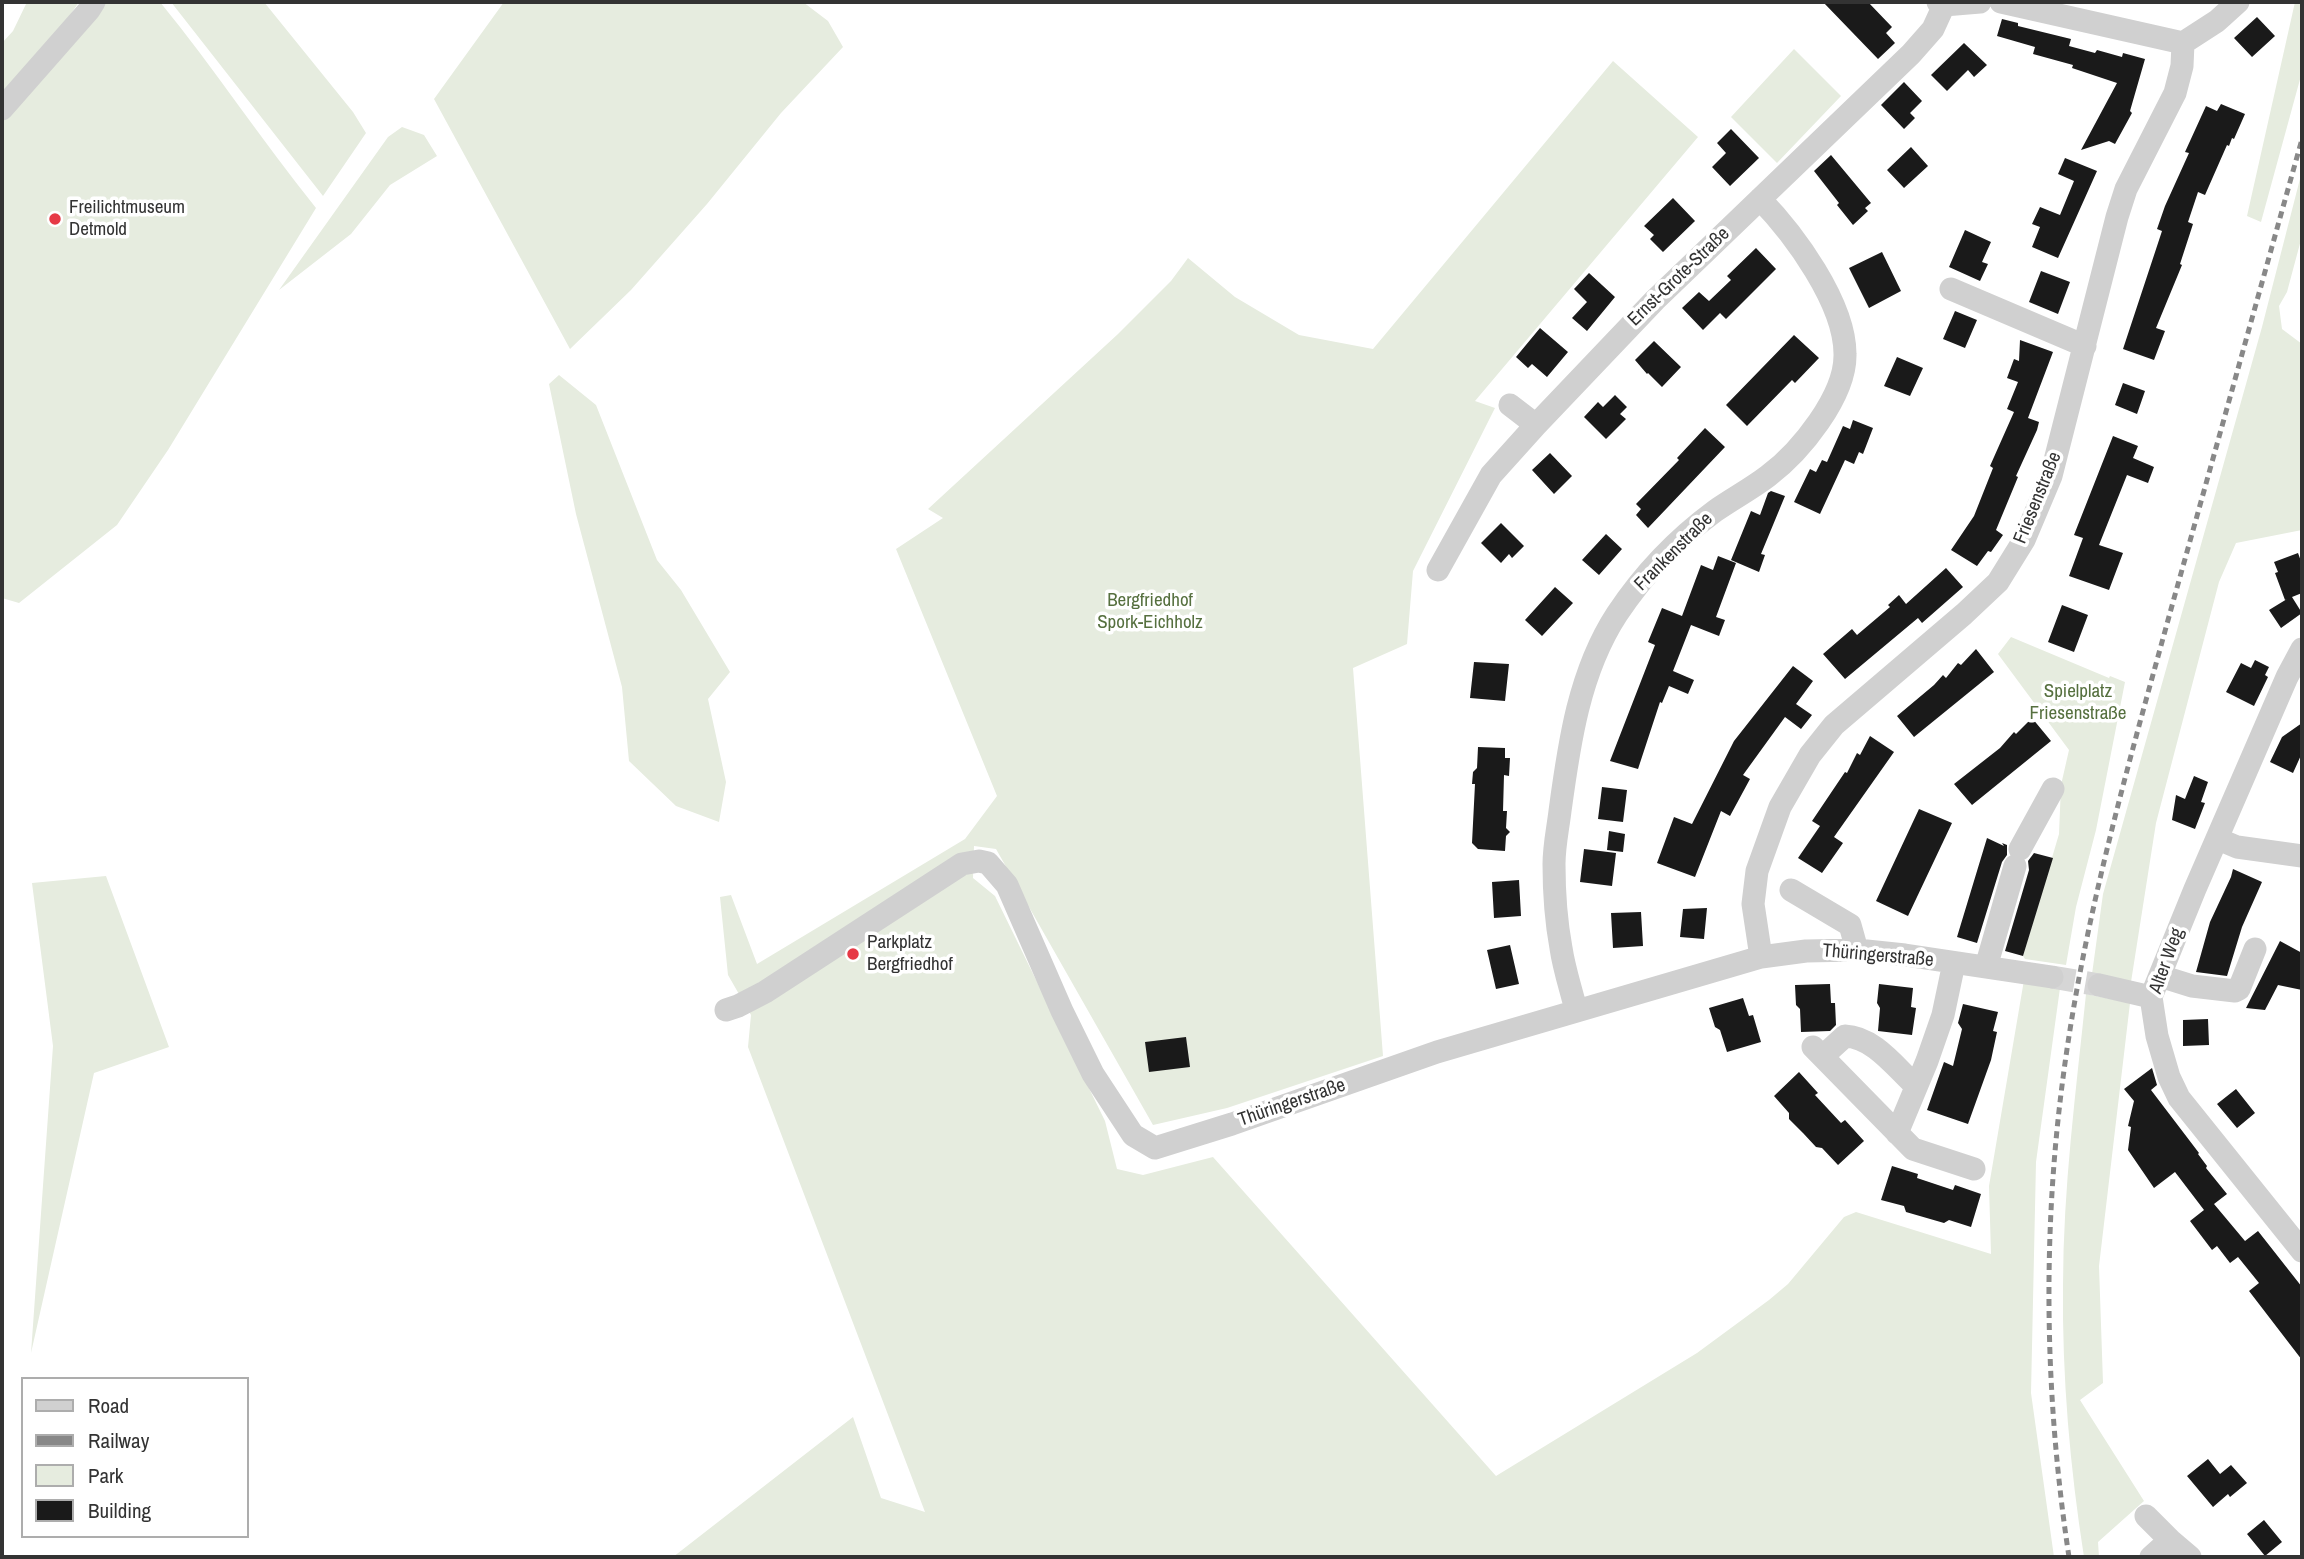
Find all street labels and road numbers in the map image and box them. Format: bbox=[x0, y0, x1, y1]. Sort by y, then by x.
street label: Ernst-Grote-Straße bbox=[1623, 223, 1735, 331]
street label: Friesenstraße bbox=[2009, 449, 2067, 547]
street label: Frankenstraße bbox=[1630, 508, 1718, 596]
street label: Alter Weg bbox=[2145, 925, 2189, 997]
street label: Thüringerstraße bbox=[1821, 940, 1935, 972]
street label: Thüringerstraße bbox=[1235, 1074, 1349, 1132]

